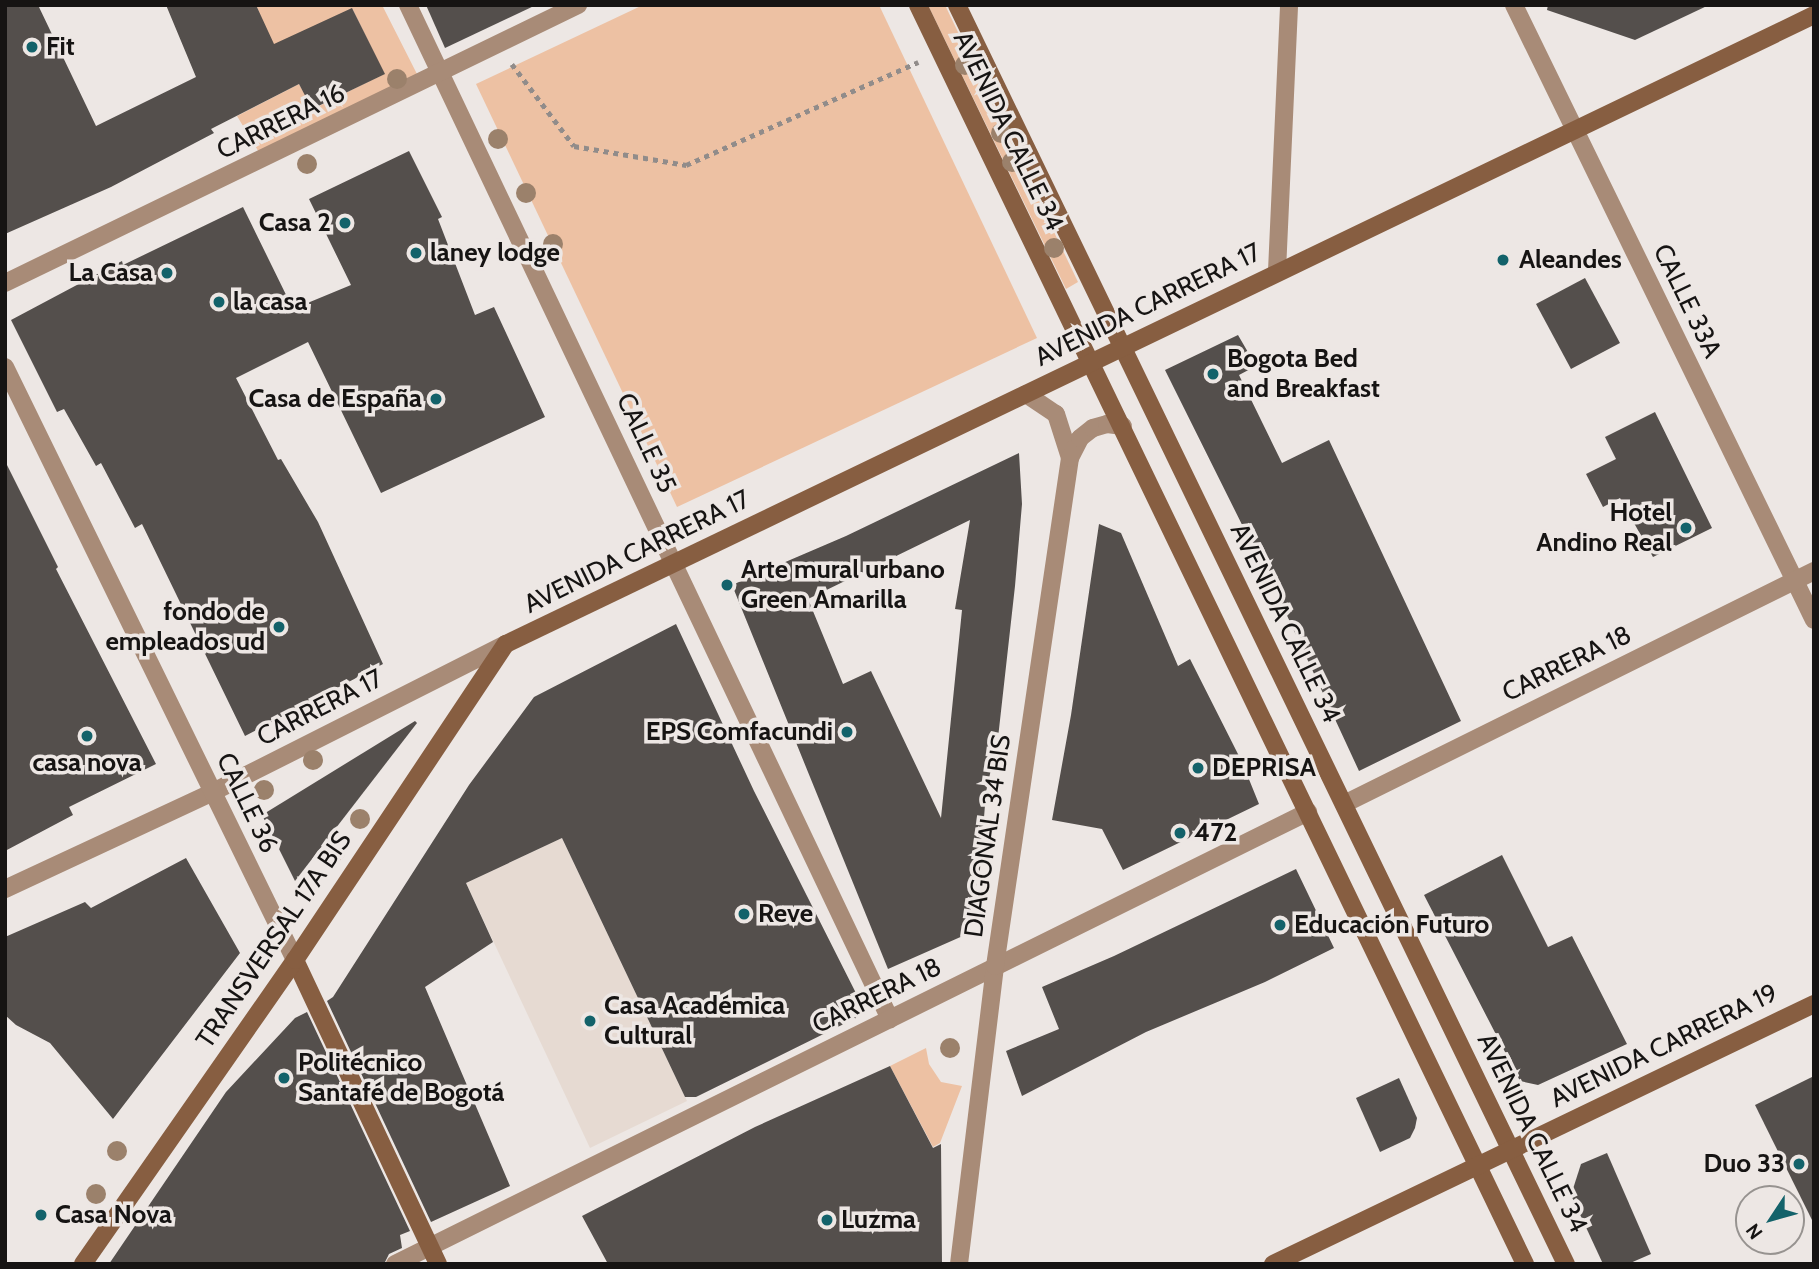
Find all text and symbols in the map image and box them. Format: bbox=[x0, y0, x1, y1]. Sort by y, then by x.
street label: AVENIDA CALLE 34 bbox=[946, 26, 1070, 236]
place label: Fit bbox=[46, 31, 75, 63]
marker: Fit bbox=[24, 39, 40, 55]
street label: CARRERA 16 bbox=[212, 78, 350, 166]
place label: Casa 2 bbox=[259, 207, 331, 239]
marker: Casa 2 bbox=[337, 215, 353, 231]
place label: laney lodge bbox=[430, 237, 560, 269]
street label: AVENIDA CARRERA 17 bbox=[1030, 237, 1266, 373]
street label: CALLE 33A bbox=[1646, 239, 1728, 363]
place label: Aleandes bbox=[1519, 244, 1622, 276]
marker: laney lodge bbox=[408, 245, 424, 261]
marker: Aleandes bbox=[1493, 250, 1513, 270]
place label: La Casa bbox=[68, 257, 153, 289]
marker: La Casa bbox=[159, 265, 175, 281]
place label: la casa bbox=[233, 286, 307, 318]
marker: la casa bbox=[211, 294, 227, 310]
place label: Bogota Bed and Breakfast bbox=[1227, 343, 1380, 404]
marker: Bogota Bed and Breakfast bbox=[1205, 366, 1221, 382]
place label: Casa de España bbox=[248, 383, 422, 415]
street label: CALLE 35 bbox=[609, 388, 683, 498]
marker: Casa de España bbox=[428, 391, 444, 407]
street label: AVENIDA CARRERA 17 bbox=[519, 484, 755, 620]
place label: Hotel Andino Real bbox=[1536, 497, 1672, 558]
street label: AVENIDA CALLE 34 bbox=[1223, 518, 1347, 728]
marker: Hotel Andino Real bbox=[1678, 520, 1694, 536]
place label: Arte mural urbano Green Amarilla bbox=[741, 554, 945, 616]
marker: Arte mural urbano Green Amarilla bbox=[719, 577, 735, 593]
place label: fondo de empleados ud bbox=[105, 596, 265, 658]
marker: fondo de empleados ud bbox=[271, 619, 287, 635]
street label: CARRERA 18 bbox=[1497, 619, 1637, 709]
street label: CARRERA 17 bbox=[252, 663, 388, 753]
place label: EPS Comfacundi bbox=[646, 716, 833, 748]
marker: EPS Comfacundi bbox=[839, 724, 855, 740]
marker: casa nova bbox=[79, 728, 95, 744]
street label: DIAGONAL 34 BIS bbox=[958, 733, 1018, 939]
place label: casa nova bbox=[32, 747, 142, 779]
street label: CALLE 36 bbox=[209, 748, 285, 858]
place label: DEPRISA bbox=[1212, 752, 1316, 784]
marker: DEPRISA bbox=[1190, 760, 1206, 776]
place label: 472 bbox=[1194, 817, 1237, 849]
marker: 472 bbox=[1172, 825, 1188, 841]
street label: TRANSVERSAL 17A BIS bbox=[190, 826, 358, 1054]
place label: Reve bbox=[758, 898, 813, 930]
marker: Reve bbox=[736, 906, 752, 922]
place label: Educación Futuro bbox=[1294, 909, 1489, 941]
marker: Educación Futuro bbox=[1272, 917, 1288, 933]
street label: CARRERA 18 bbox=[807, 951, 947, 1041]
street label: AVENIDA CARRERA 19 bbox=[1545, 977, 1783, 1115]
place label: Casa Académica Cultural bbox=[604, 990, 785, 1052]
marker: Casa Académica Cultural bbox=[582, 1013, 598, 1029]
street label: AVENIDA CALLE 34 bbox=[1470, 1028, 1594, 1238]
place label: Politécnico Santafé de Bogotá bbox=[298, 1047, 505, 1108]
marker: Politécnico Santafé de Bogotá bbox=[276, 1070, 292, 1086]
place label: Duo 33 bbox=[1703, 1148, 1785, 1180]
marker: Duo 33 bbox=[1791, 1156, 1807, 1172]
north arrow bbox=[1735, 1185, 1805, 1255]
place label: Casa Nova bbox=[55, 1199, 172, 1231]
place label: Luzma bbox=[841, 1204, 916, 1236]
marker: Casa Nova bbox=[33, 1207, 49, 1223]
marker: Luzma bbox=[819, 1212, 835, 1228]
text: N bbox=[1741, 1219, 1767, 1244]

